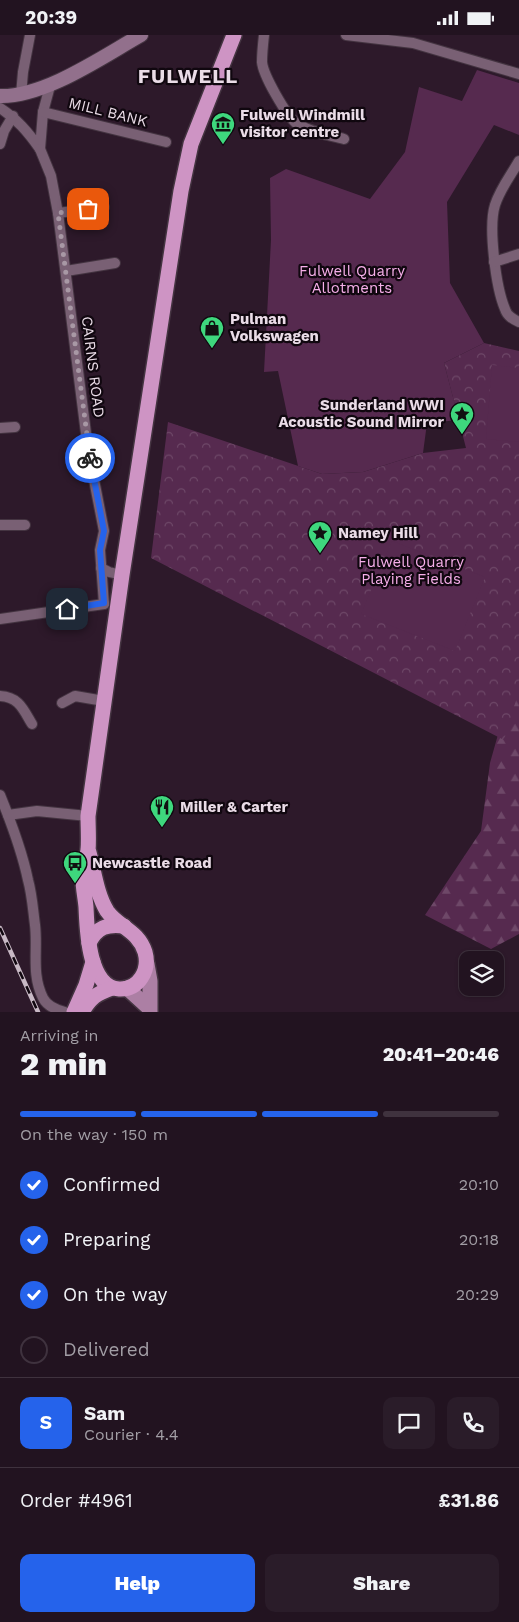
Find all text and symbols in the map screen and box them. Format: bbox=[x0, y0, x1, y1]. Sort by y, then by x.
text: 20:39 bbox=[25, 6, 77, 29]
district label: FULWELL bbox=[138, 64, 238, 88]
street label: MILL BANK bbox=[67, 94, 149, 130]
place label: Fulwell Windmill visitor centre bbox=[239, 106, 365, 141]
museum icon: Fulwell Windmill visitor centre bbox=[210, 111, 236, 145]
pin bbox=[67, 188, 109, 230]
icon: bag bbox=[74, 195, 102, 223]
park label: Fulwell Quarry Allotments bbox=[299, 262, 405, 297]
place label: Pulman Volkswagen bbox=[230, 310, 319, 345]
street label: CAIRNS ROAD bbox=[78, 315, 108, 419]
shop icon: Pulman Volkswagen bbox=[199, 315, 225, 349]
place label: Sunderland WWI Acoustic Sound Mirror bbox=[278, 396, 445, 431]
place icon: Sunderland WWI Acoustic Sound Mirror bbox=[449, 401, 475, 435]
courier bbox=[65, 433, 115, 483]
icon: bike bbox=[76, 444, 104, 472]
place icon: Namey Hill bbox=[307, 520, 333, 554]
place label: Namey Hill bbox=[338, 524, 418, 542]
park label: Fulwell Quarry Playing Fields bbox=[358, 553, 464, 588]
pin bbox=[46, 588, 88, 630]
icon: home bbox=[53, 595, 81, 623]
restaurant icon: Miller & Carter bbox=[149, 794, 175, 828]
place label: Miller & Carter bbox=[180, 798, 288, 816]
bus stop icon: Newcastle Road bbox=[62, 850, 88, 884]
place label: Newcastle Road bbox=[92, 854, 212, 872]
map controls bbox=[459, 951, 504, 996]
button: layers bbox=[459, 951, 504, 996]
text: Arriving in bbox=[20, 1026, 98, 1045]
text: 20:41–20:46 bbox=[383, 1043, 499, 1066]
text: 2 min bbox=[20, 1045, 107, 1083]
text: On the way · 150 m bbox=[20, 1125, 168, 1144]
icon: check bbox=[20, 1171, 48, 1199]
text: Confirmed bbox=[63, 1173, 160, 1196]
text: 20:10 bbox=[459, 1175, 499, 1194]
icon: check bbox=[20, 1226, 48, 1254]
text: Preparing bbox=[63, 1228, 150, 1251]
text: 20:18 bbox=[459, 1230, 499, 1249]
icon: check bbox=[20, 1281, 48, 1309]
text: On the way bbox=[63, 1283, 167, 1306]
text: 20:29 bbox=[456, 1285, 499, 1304]
text: Delivered bbox=[63, 1338, 150, 1361]
button: chat bbox=[383, 1397, 435, 1449]
button: phone bbox=[447, 1397, 499, 1449]
text: Sam bbox=[84, 1402, 125, 1425]
text: S bbox=[40, 1411, 52, 1434]
text: Courier · 4.4 bbox=[84, 1425, 179, 1444]
text: Order #4961 bbox=[20, 1489, 133, 1512]
text: £31.86 bbox=[439, 1489, 499, 1512]
button: Help bbox=[20, 1554, 255, 1612]
button: Share bbox=[265, 1554, 499, 1612]

